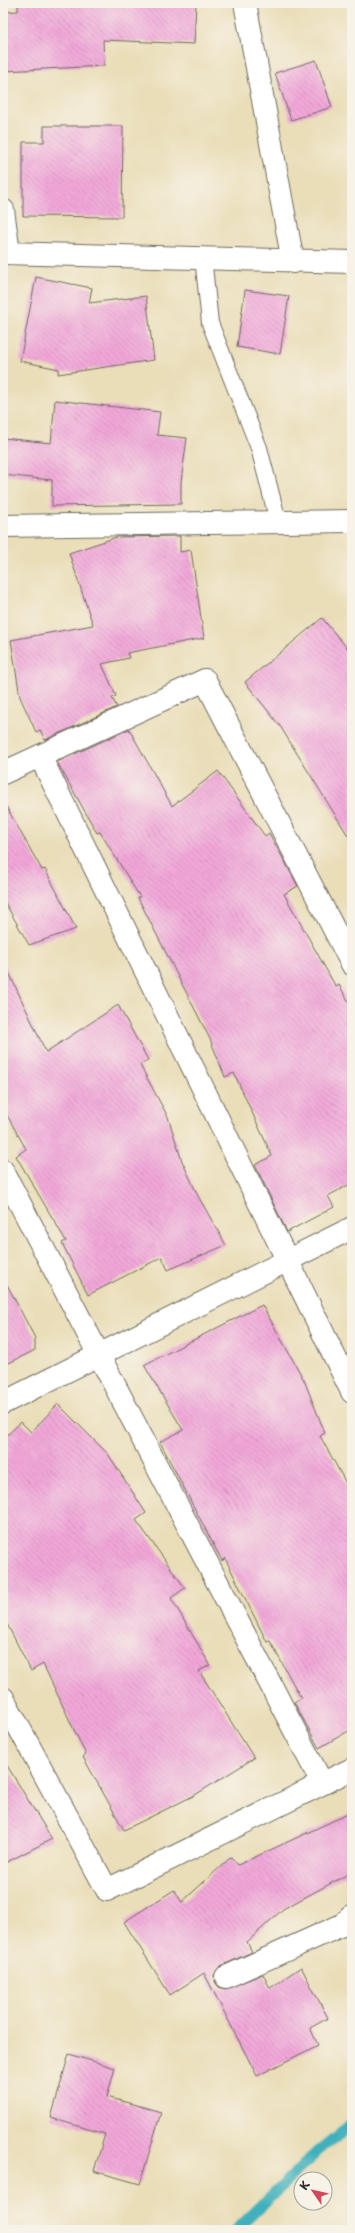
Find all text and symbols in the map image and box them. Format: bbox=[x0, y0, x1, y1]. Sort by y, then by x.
north arrow bbox=[293, 2171, 333, 2211]
text: K bbox=[295, 2177, 314, 2193]

